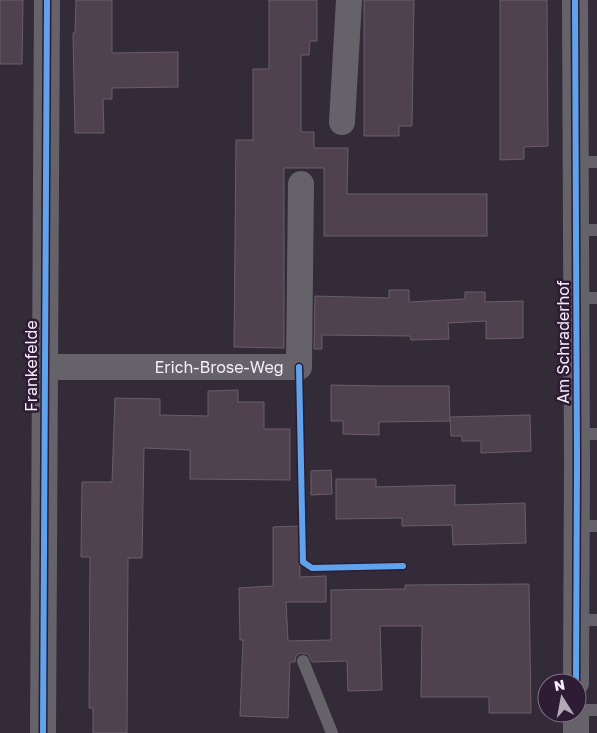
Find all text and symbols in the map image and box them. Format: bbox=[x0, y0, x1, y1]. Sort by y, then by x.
street label: Am Schraderhof bbox=[553, 280, 573, 404]
street label: Frankefelde bbox=[21, 320, 41, 412]
street label: Erich-Brose-Weg bbox=[154, 357, 284, 377]
north arrow bbox=[537, 673, 587, 723]
text: N bbox=[553, 675, 566, 694]

